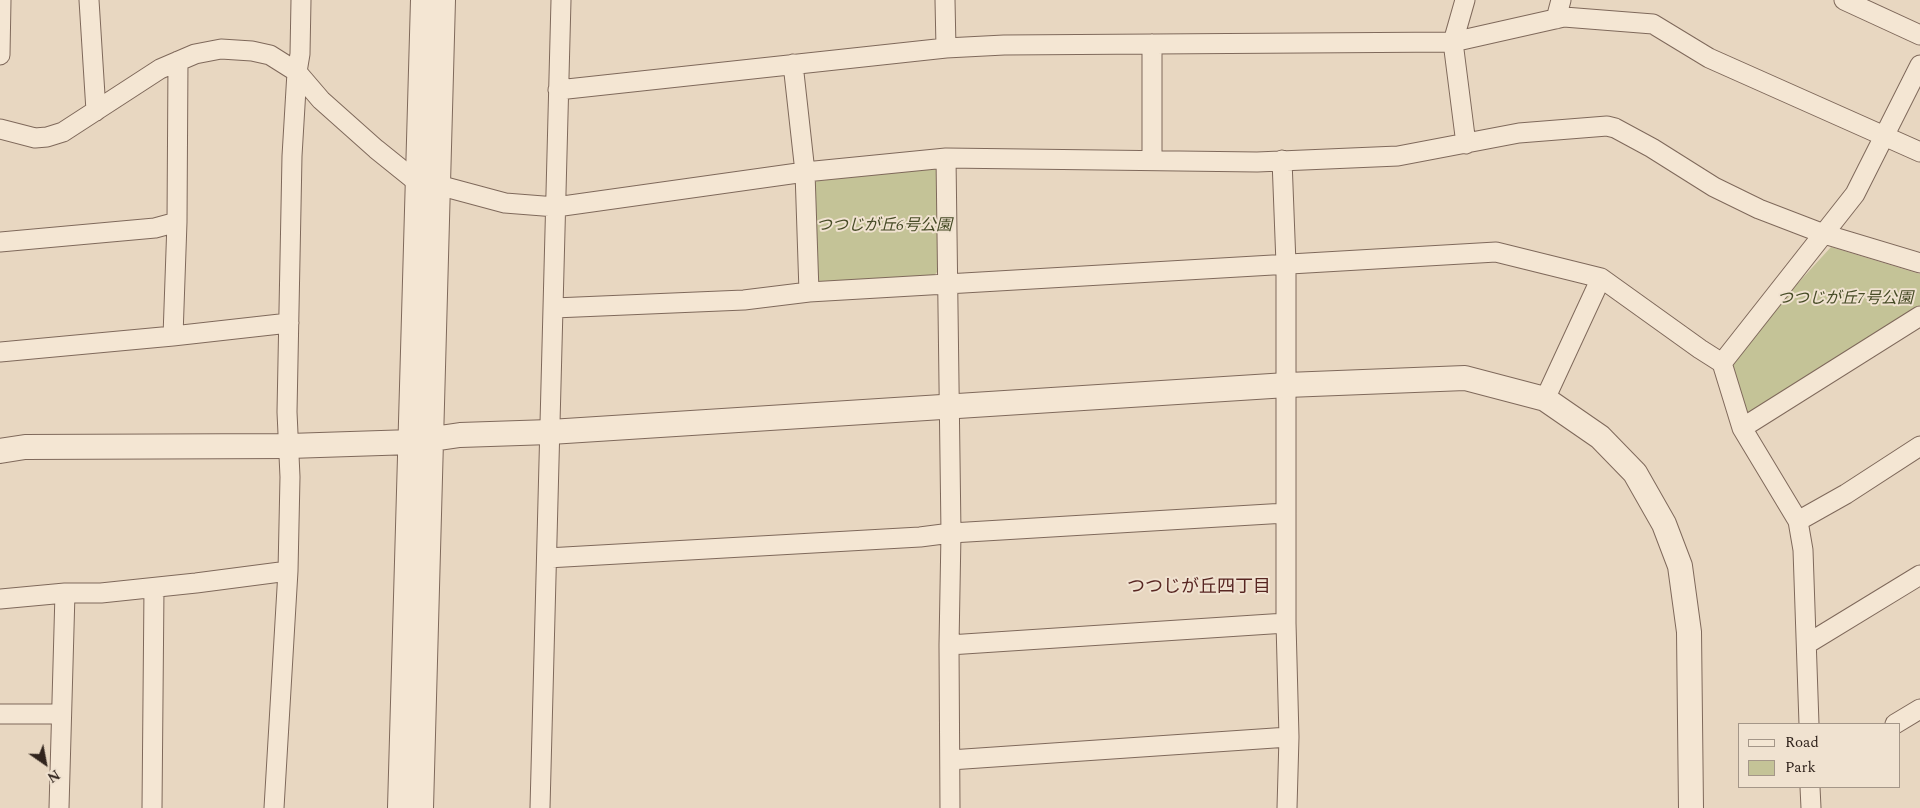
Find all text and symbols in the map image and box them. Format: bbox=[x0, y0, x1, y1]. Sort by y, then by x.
park label: つつじが丘6号公園 bbox=[816, 217, 952, 237]
park label: つつじが丘7号公園 bbox=[1777, 290, 1913, 310]
district label: つつじが丘四丁目 bbox=[1127, 577, 1271, 599]
legend bbox=[1738, 723, 1900, 788]
text: Road bbox=[1785, 731, 1819, 754]
north arrow bbox=[20, 738, 70, 788]
text: Park bbox=[1785, 756, 1816, 779]
text: N bbox=[43, 764, 64, 788]

